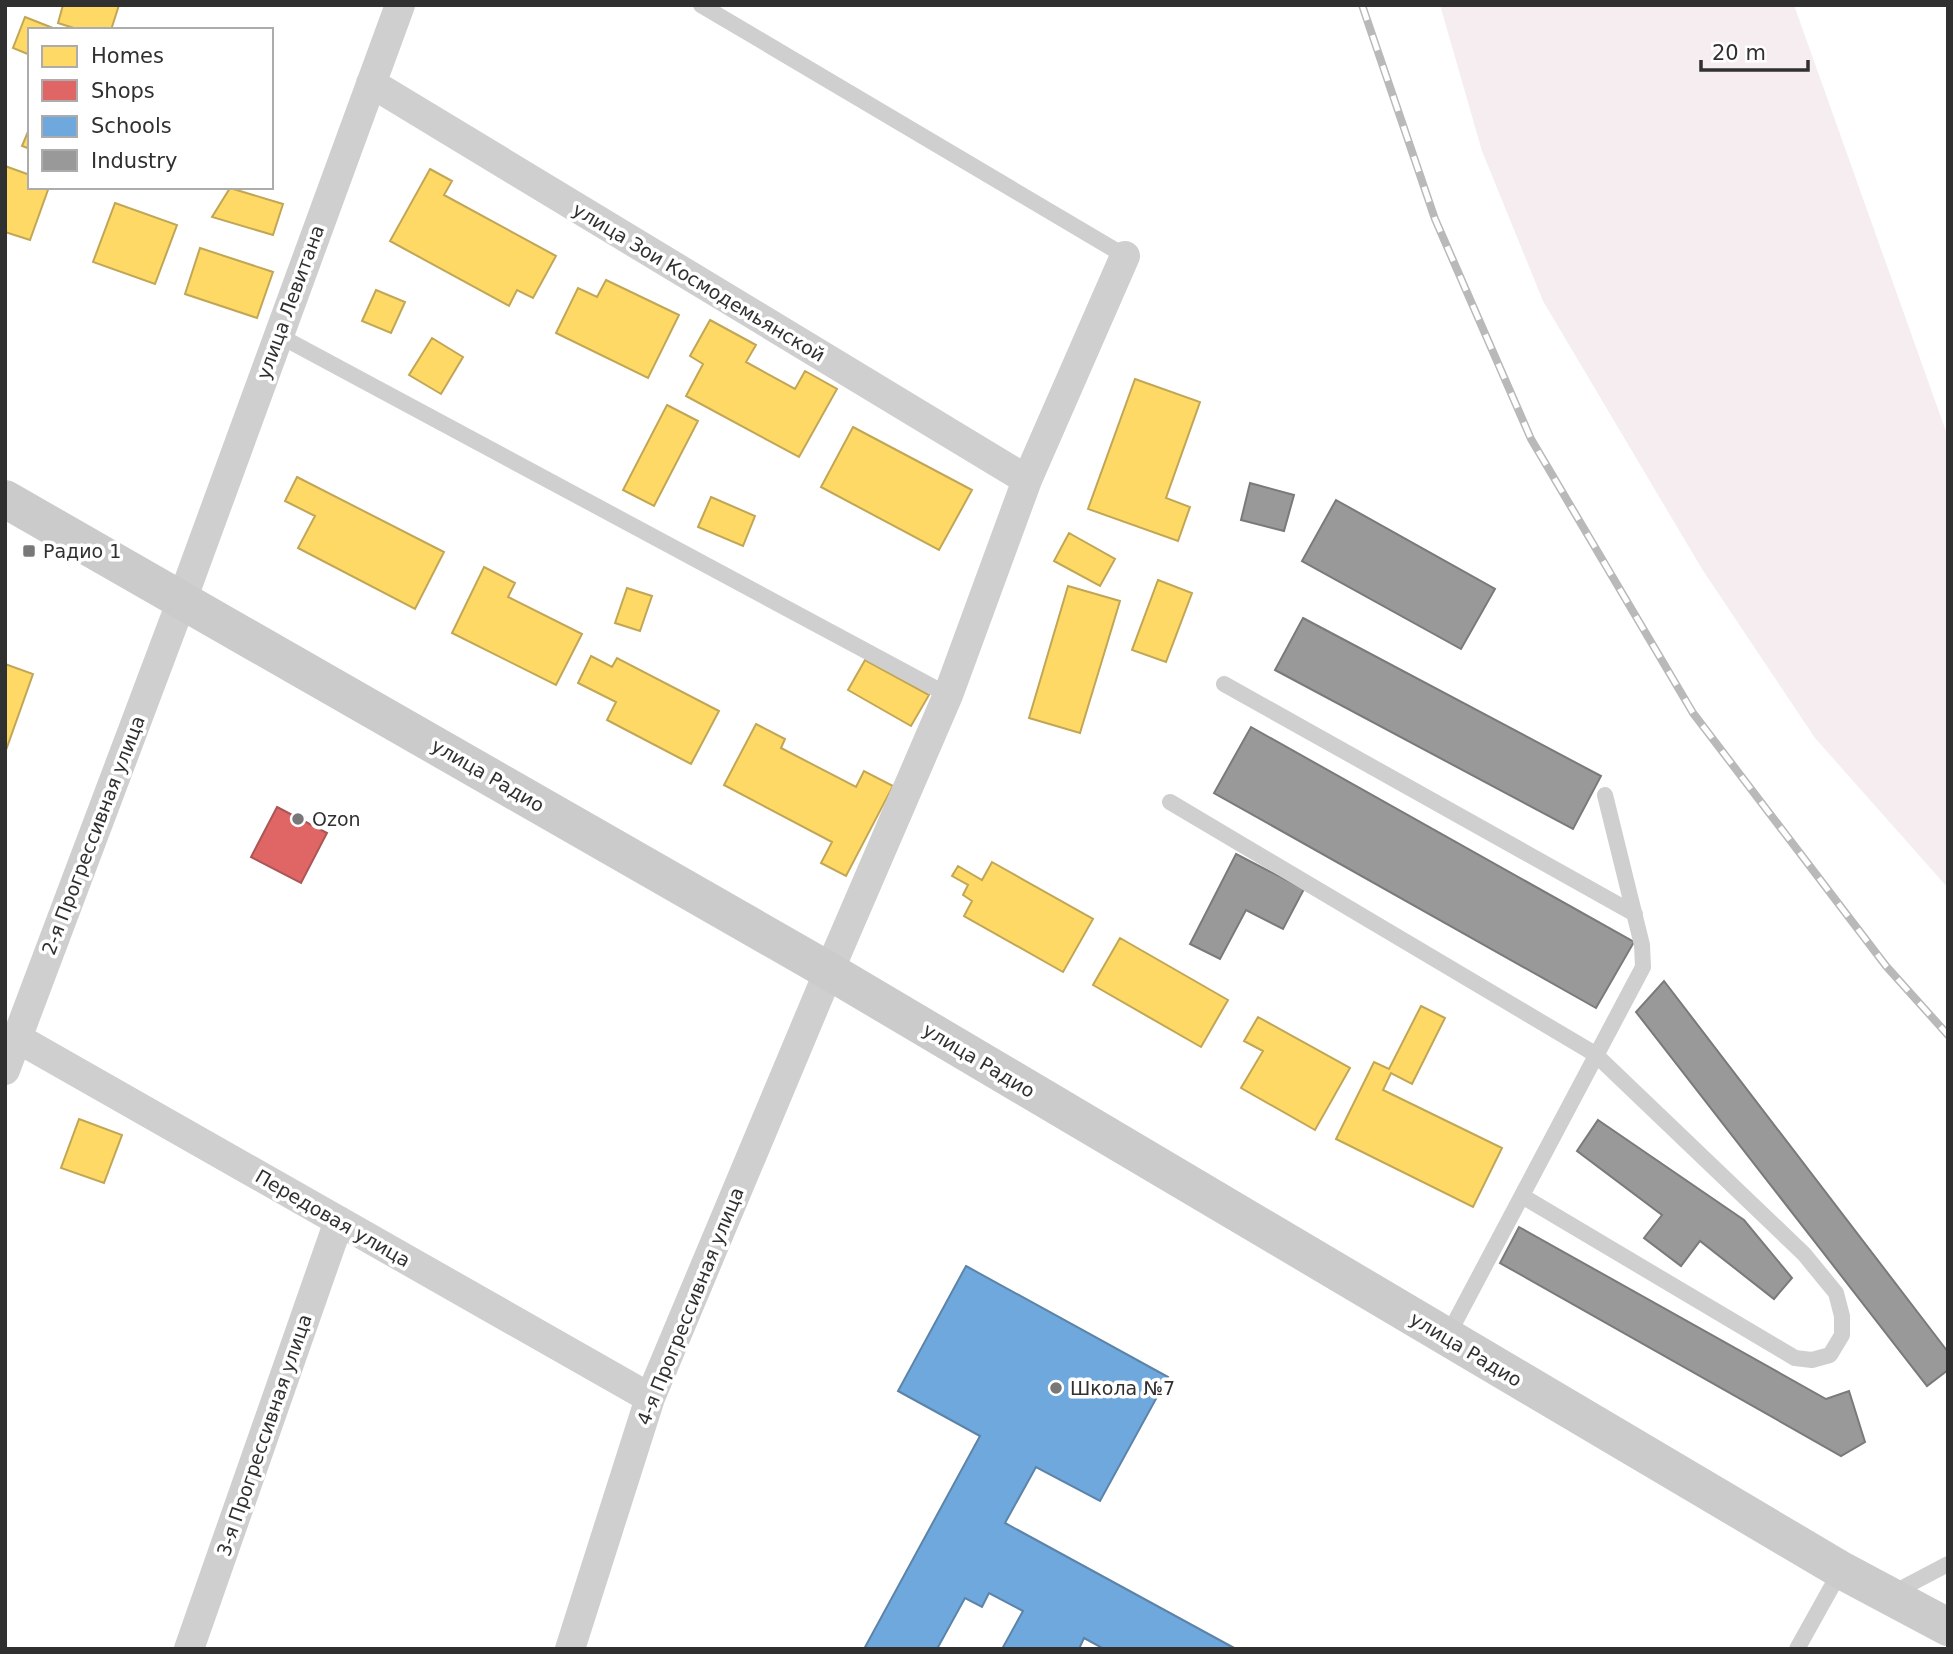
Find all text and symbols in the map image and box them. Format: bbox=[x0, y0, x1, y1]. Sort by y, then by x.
legend bbox=[28, 28, 273, 189]
scale bar bbox=[1701, 28, 1808, 72]
text: 20 m bbox=[1712, 41, 1766, 65]
text: Homes bbox=[91, 44, 164, 68]
text: Shops bbox=[91, 79, 155, 103]
text: Schools bbox=[91, 114, 172, 138]
text: Industry bbox=[91, 149, 177, 173]
street label: улица Зои Космодемьянской bbox=[569, 198, 829, 366]
street label: улица Левитана bbox=[252, 222, 328, 382]
place label: Радио 1 bbox=[43, 540, 121, 562]
marker: Радио 1 bbox=[21, 543, 37, 559]
street label: 2-я Прогрессивная улица bbox=[37, 712, 149, 958]
street label: улица Радио bbox=[428, 734, 548, 816]
place label: Ozon bbox=[312, 808, 361, 830]
marker: Ozon bbox=[290, 811, 306, 827]
street label: улица Радио bbox=[919, 1018, 1039, 1102]
street label: Передовая улица bbox=[252, 1165, 414, 1271]
street label: 4-я Прогрессивная улица bbox=[632, 1184, 748, 1428]
street label: улица Радио bbox=[1406, 1307, 1526, 1391]
street label: 3-я Прогрессивная улица bbox=[212, 1311, 316, 1559]
place label: Школа №7 bbox=[1070, 1377, 1175, 1399]
marker: Школа №7 bbox=[1048, 1380, 1064, 1396]

